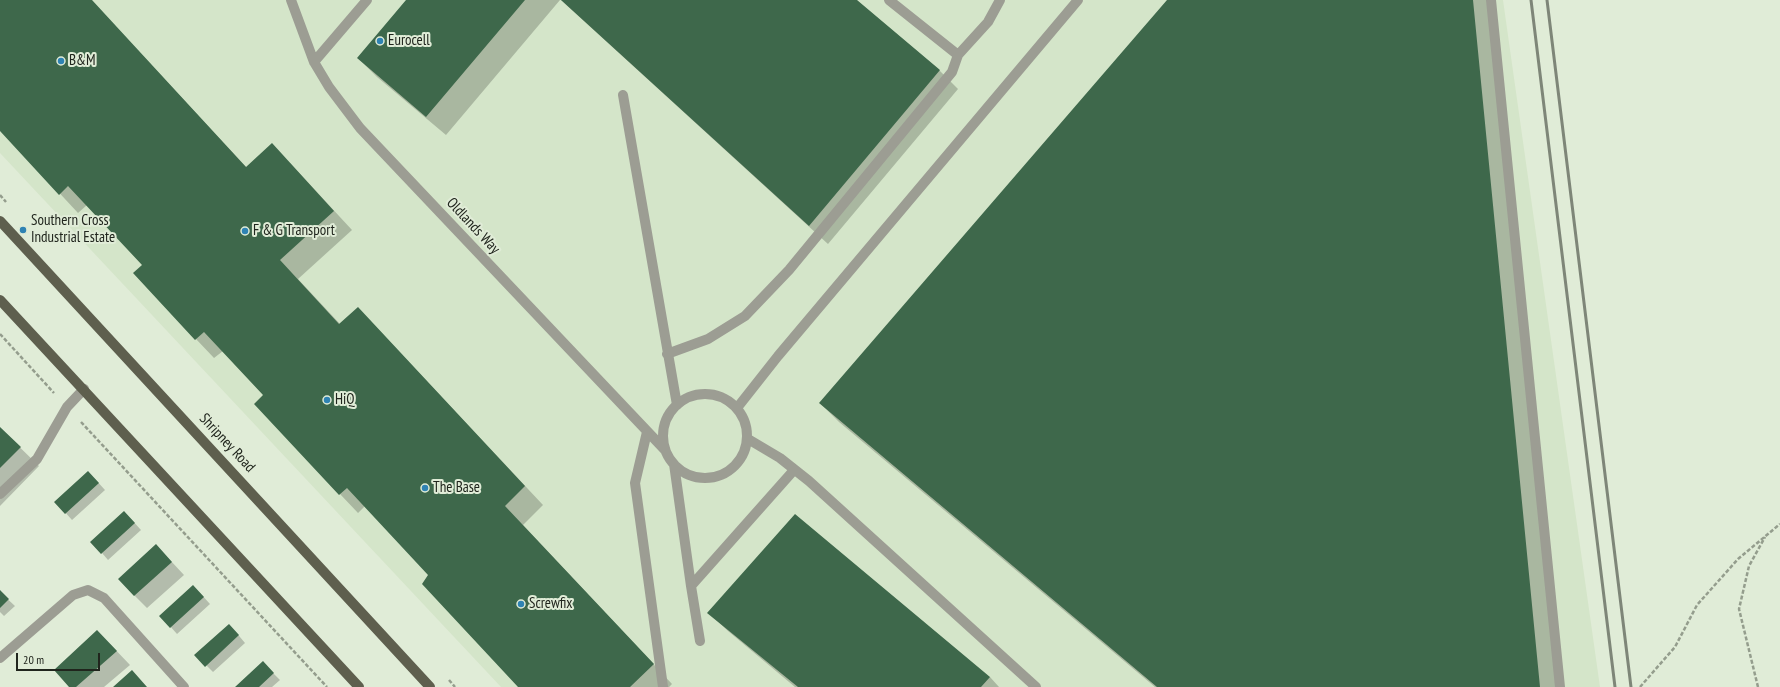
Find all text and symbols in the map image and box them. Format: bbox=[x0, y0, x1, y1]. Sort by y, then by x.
place label: Eurocell bbox=[388, 32, 430, 50]
marker: Eurocell bbox=[375, 36, 385, 46]
place label: B&M bbox=[69, 52, 95, 70]
marker: B&M bbox=[56, 56, 66, 66]
street label: Oldlands Way bbox=[442, 194, 504, 258]
place label: Southern Cross Industrial Estate bbox=[31, 212, 115, 247]
place label: F & G Transport bbox=[253, 222, 335, 240]
marker: Southern Cross Industrial Estate bbox=[18, 225, 28, 235]
marker: F & G Transport bbox=[240, 226, 250, 236]
place label: HiQ bbox=[335, 391, 355, 409]
marker: HiQ bbox=[322, 395, 332, 405]
street label: Shripney Road bbox=[195, 410, 259, 476]
place label: The Base bbox=[433, 479, 480, 497]
marker: The Base bbox=[420, 483, 430, 493]
place label: Screwfix bbox=[529, 595, 573, 613]
marker: Screwfix bbox=[516, 599, 526, 609]
scale bar bbox=[18, 645, 102, 671]
text: 20 m bbox=[23, 652, 44, 667]

